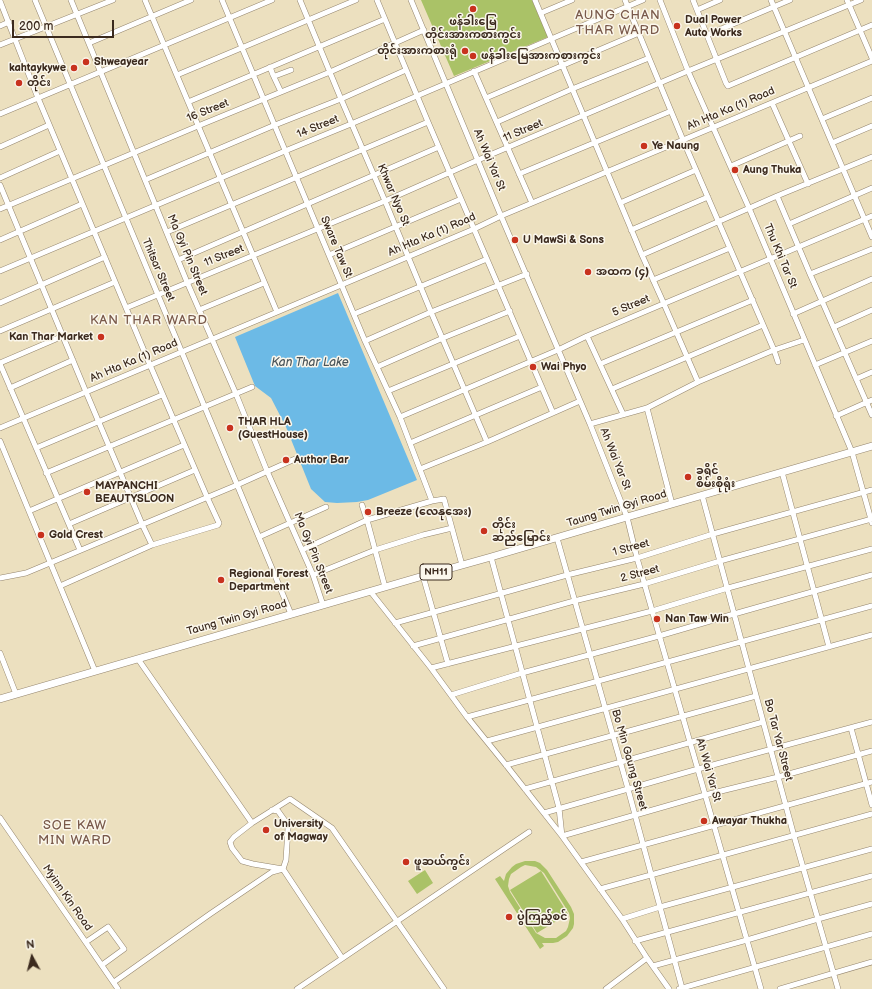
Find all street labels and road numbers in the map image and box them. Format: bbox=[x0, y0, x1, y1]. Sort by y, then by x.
street label: Ah Hta Ka (1) Road bbox=[685, 85, 777, 133]
street label: 16 Street bbox=[185, 97, 231, 125]
street label: 14 Street bbox=[295, 113, 341, 141]
street label: 11 Street bbox=[501, 117, 545, 145]
street label: Ah Wai Yar St bbox=[470, 127, 508, 193]
street label: Khwar Nyo St bbox=[374, 162, 412, 228]
street label: Ah Hta Ka (1) Road bbox=[386, 211, 478, 259]
street label: Ma Gyi Pin Street bbox=[164, 213, 210, 297]
street label: Sware Taw St bbox=[317, 214, 355, 280]
street label: Thu Khi Tar St bbox=[760, 222, 800, 290]
street label: Thitsar Street bbox=[139, 237, 177, 303]
street label: 11 Street bbox=[202, 242, 246, 270]
street label: 5 Street bbox=[610, 292, 652, 320]
street label: Ah Hta Ka (1) Road bbox=[88, 337, 180, 385]
street label: Ah Wai Yar St bbox=[597, 426, 633, 492]
street label: Taung Twin Gyi Road bbox=[566, 488, 668, 530]
street label: Ma Gyi Pin Street bbox=[291, 511, 335, 595]
street label: 1 Street bbox=[611, 537, 651, 559]
street label: 2 Street bbox=[619, 562, 661, 586]
road number: NH11 bbox=[420, 564, 452, 580]
street label: Taung Twin Gyi Road bbox=[185, 597, 289, 639]
street label: Bo Tar Yar Street bbox=[761, 698, 795, 782]
street label: Bo Min Gaung Street bbox=[608, 708, 650, 812]
street label: Ah Wai Yar St bbox=[693, 737, 723, 803]
street label: Myinn Kin Road bbox=[39, 862, 95, 934]

